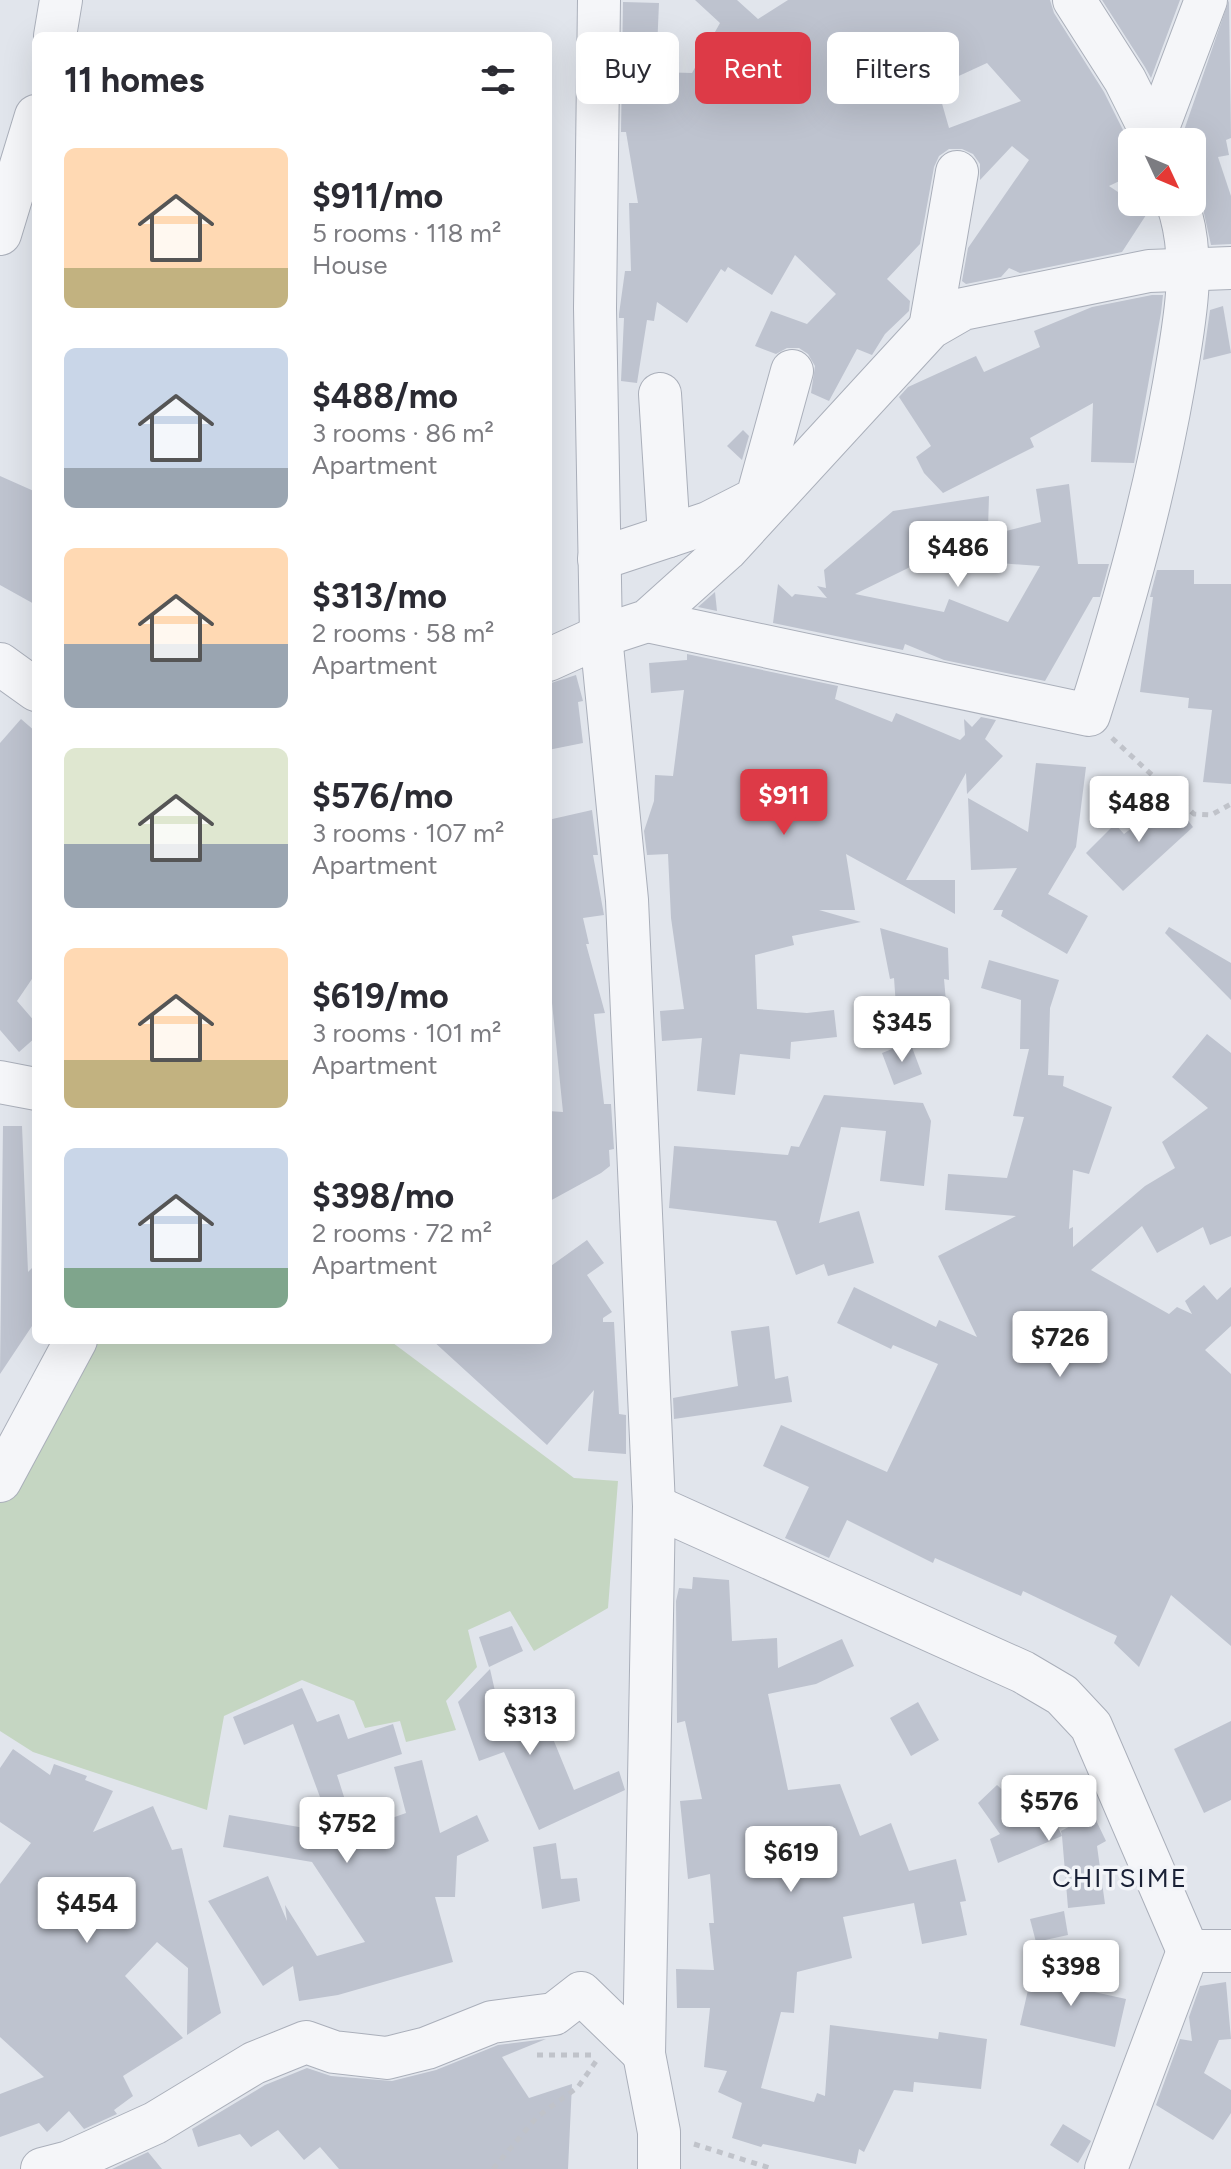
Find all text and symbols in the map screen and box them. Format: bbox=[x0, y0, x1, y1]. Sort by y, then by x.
chip: Buy bbox=[576, 32, 679, 104]
chip: Rent bbox=[695, 32, 811, 104]
chip: Filters bbox=[827, 32, 959, 104]
icon: filters bbox=[476, 58, 520, 102]
text: 11 homes bbox=[64, 60, 204, 101]
north arrow bbox=[1118, 128, 1206, 216]
map controls bbox=[1118, 128, 1206, 216]
text: $911/mo bbox=[312, 176, 443, 217]
icon: home bbox=[128, 180, 224, 276]
text: 5 rooms · 118 m² bbox=[312, 217, 501, 249]
text: House bbox=[312, 249, 387, 281]
text: $488/mo bbox=[312, 376, 458, 417]
icon: home bbox=[128, 380, 224, 476]
text: 3 rooms · 86 m² bbox=[312, 417, 494, 449]
text: Apartment bbox=[312, 449, 438, 481]
pin: $486 bbox=[911, 521, 1005, 589]
text: $486 bbox=[927, 531, 989, 563]
text: $313/mo bbox=[312, 576, 447, 617]
icon: home bbox=[128, 580, 224, 676]
text: 2 rooms · 58 m² bbox=[312, 617, 494, 649]
text: Apartment bbox=[312, 649, 438, 681]
pin: $911 bbox=[737, 769, 831, 837]
text: $576/mo bbox=[312, 776, 453, 817]
pin: $488 bbox=[1092, 776, 1186, 844]
text: $911 bbox=[758, 779, 810, 811]
icon: home bbox=[128, 780, 224, 876]
text: $488 bbox=[1108, 786, 1170, 818]
text: 3 rooms · 107 m² bbox=[312, 817, 505, 849]
text: Apartment bbox=[312, 849, 438, 881]
text: $619/mo bbox=[312, 976, 449, 1017]
icon: home bbox=[128, 980, 224, 1076]
pin: $345 bbox=[855, 996, 949, 1064]
text: $345 bbox=[872, 1006, 932, 1038]
text: 3 rooms · 101 m² bbox=[312, 1017, 501, 1049]
text: Apartment bbox=[312, 1049, 438, 1081]
text: $398/mo bbox=[312, 1176, 454, 1217]
icon: home bbox=[128, 1180, 224, 1276]
text: 2 rooms · 72 m² bbox=[312, 1217, 492, 1249]
text: Apartment bbox=[312, 1249, 438, 1281]
pin: $726 bbox=[1013, 1311, 1107, 1379]
text: $726 bbox=[1031, 1321, 1090, 1353]
pin: $313 bbox=[483, 1689, 577, 1757]
text: $313 bbox=[503, 1699, 557, 1731]
pin: $576 bbox=[1002, 1775, 1096, 1843]
text: $576 bbox=[1019, 1785, 1079, 1817]
pin: $752 bbox=[300, 1797, 394, 1865]
text: $752 bbox=[317, 1807, 377, 1839]
pin: $619 bbox=[744, 1826, 838, 1894]
text: $619 bbox=[763, 1836, 819, 1868]
district label: CHITSIME bbox=[1052, 1862, 1188, 1894]
pin: $454 bbox=[40, 1877, 134, 1945]
text: $454 bbox=[56, 1887, 118, 1919]
pin: $398 bbox=[1024, 1940, 1118, 2008]
text: $398 bbox=[1041, 1950, 1101, 1982]

